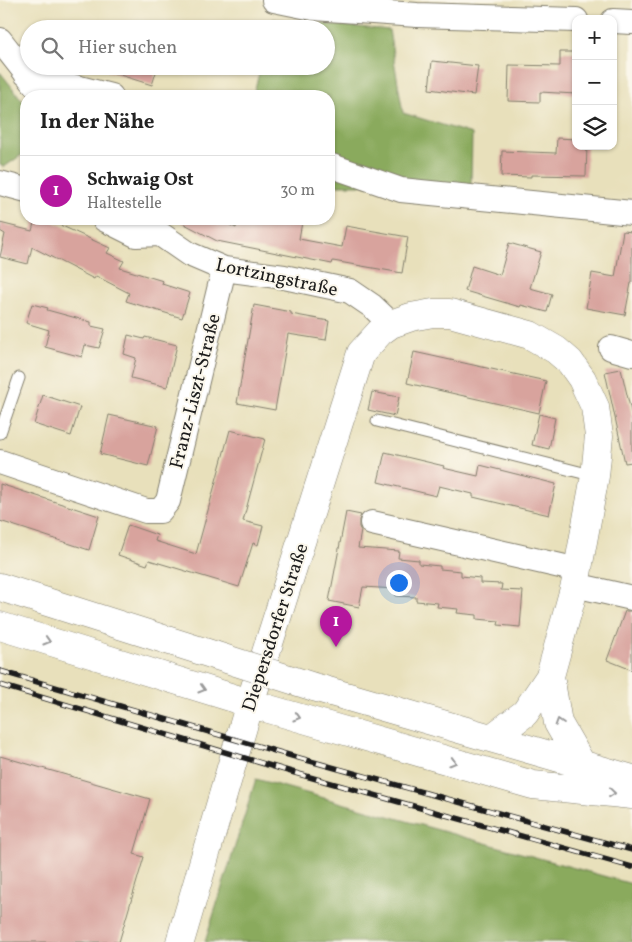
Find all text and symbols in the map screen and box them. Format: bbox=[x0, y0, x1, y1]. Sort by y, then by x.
map controls bbox=[572, 15, 617, 150]
button: + bbox=[572, 15, 617, 60]
search box bbox=[20, 20, 335, 75]
icon: search bbox=[38, 34, 66, 62]
text: Hier suchen bbox=[78, 35, 177, 61]
button: − bbox=[572, 60, 617, 105]
button: layers bbox=[572, 105, 617, 150]
text: In der Nähe bbox=[40, 108, 155, 137]
text: Schwaig Ost bbox=[87, 167, 194, 193]
text: 1 bbox=[53, 180, 59, 202]
text: 30 m bbox=[280, 180, 315, 202]
text: Haltestelle bbox=[87, 193, 162, 215]
street label: Lortzingstraße bbox=[213, 252, 340, 304]
street label: Franz-Liszt-Straße bbox=[164, 311, 228, 472]
street label: Diepersdorfer Straße bbox=[236, 540, 315, 715]
your location bbox=[386, 570, 412, 596]
pin: 1 bbox=[320, 606, 352, 647]
one-way arrow bbox=[42, 635, 50, 645]
one-way arrow bbox=[197, 683, 206, 693]
one-way arrow bbox=[292, 711, 301, 722]
one-way arrow bbox=[555, 718, 565, 726]
one-way arrow bbox=[448, 756, 456, 766]
one-way arrow bbox=[608, 787, 616, 798]

